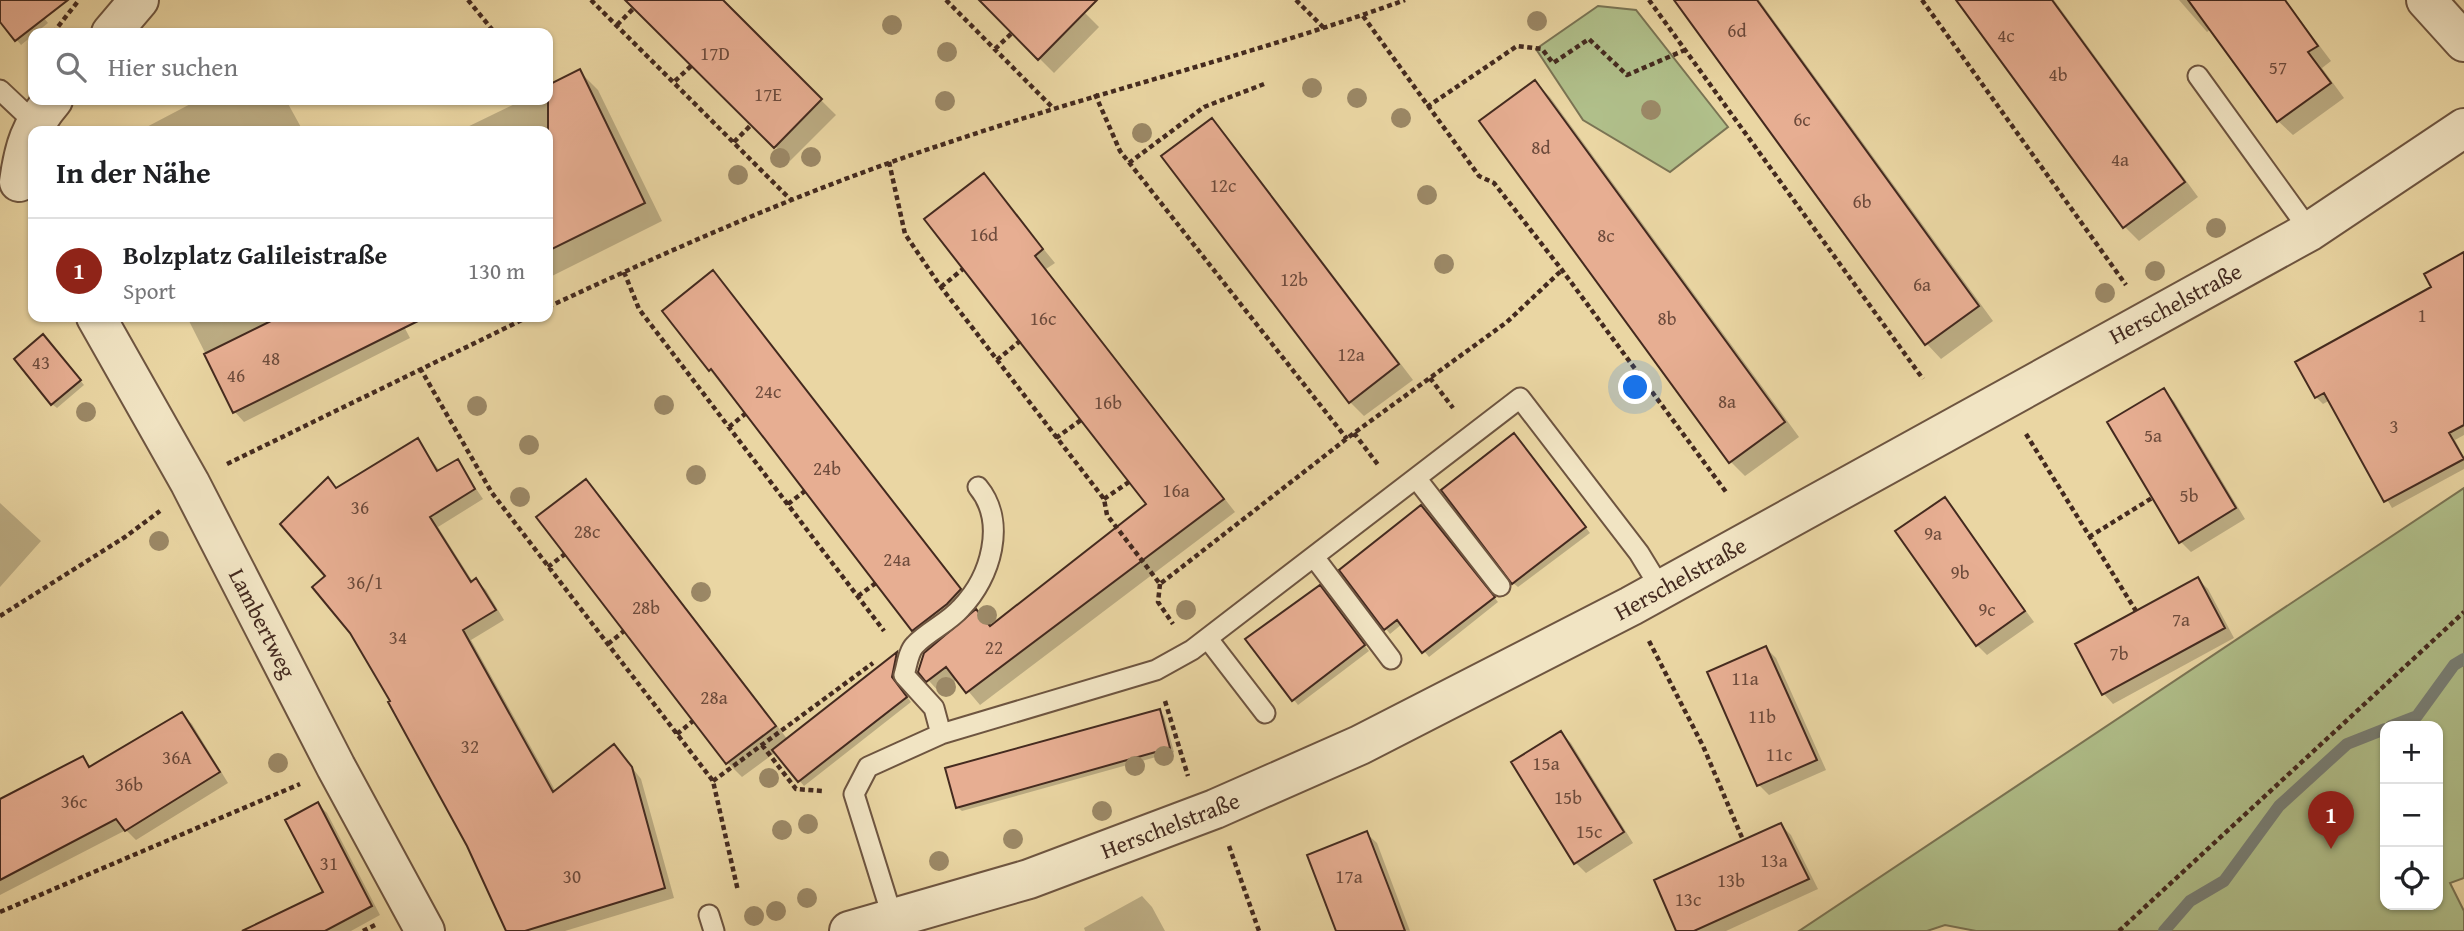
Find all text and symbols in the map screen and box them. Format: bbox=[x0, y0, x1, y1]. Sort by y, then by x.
house number: 6d bbox=[1727, 16, 1747, 44]
house number: 4c bbox=[1997, 21, 2015, 49]
search box bbox=[28, 28, 553, 105]
house number: 17D bbox=[700, 39, 730, 67]
text: Hier suchen bbox=[108, 47, 238, 86]
icon: search bbox=[52, 48, 90, 86]
house number: 57 bbox=[2269, 53, 2287, 81]
house number: 4b bbox=[2049, 60, 2068, 88]
house number: 17E bbox=[754, 80, 782, 108]
house number: 6c bbox=[1793, 105, 1811, 133]
house number: 8d bbox=[1531, 133, 1551, 161]
house number: 4a bbox=[2111, 145, 2129, 173]
text: In der Nähe bbox=[56, 150, 211, 194]
house number: 12c bbox=[1210, 171, 1236, 199]
house number: 6b bbox=[1853, 187, 1872, 215]
house number: 16d bbox=[970, 220, 999, 248]
house number: 8c bbox=[1597, 221, 1615, 249]
text: Bolzplatz Galileistraße bbox=[123, 235, 387, 274]
text: 1 bbox=[73, 254, 85, 287]
text: 130 m bbox=[468, 254, 525, 287]
street label: Herschelstraße bbox=[2103, 254, 2247, 352]
house number: 12b bbox=[1280, 265, 1308, 293]
house number: 6a bbox=[1913, 270, 1931, 298]
text: Sport bbox=[123, 274, 176, 307]
house number: 1 bbox=[2417, 301, 2427, 329]
house number: 16c bbox=[1030, 304, 1056, 332]
house number: 8b bbox=[1658, 304, 1677, 332]
house number: 12a bbox=[1337, 340, 1365, 368]
house number: 48 bbox=[262, 344, 280, 372]
house number: 43 bbox=[32, 348, 50, 376]
house number: 46 bbox=[227, 361, 245, 389]
your location bbox=[1618, 370, 1652, 404]
house number: 24c bbox=[755, 377, 781, 405]
house number: 8a bbox=[1718, 387, 1736, 415]
house number: 16b bbox=[1094, 388, 1122, 416]
house number: 3 bbox=[2389, 412, 2399, 440]
house number: 5a bbox=[2144, 421, 2162, 449]
house number: 24b bbox=[813, 454, 841, 482]
house number: 16a bbox=[1162, 476, 1190, 504]
house number: 5b bbox=[2180, 481, 2199, 509]
house number: 36 bbox=[351, 493, 369, 521]
house number: 28c bbox=[574, 517, 600, 545]
house number: 9a bbox=[1924, 519, 1942, 547]
street label: Herschelstraße bbox=[1608, 528, 1752, 628]
house number: 24a bbox=[883, 545, 911, 573]
house number: 9b bbox=[1951, 558, 1970, 586]
street label: Lambertweg bbox=[221, 562, 305, 684]
house number: 36/1 bbox=[347, 568, 383, 596]
house number: 28b bbox=[632, 593, 660, 621]
house number: 9c bbox=[1978, 595, 1996, 623]
house number: 7a bbox=[2172, 605, 2190, 633]
house number: 34 bbox=[389, 623, 407, 651]
house number: 22 bbox=[985, 633, 1003, 661]
house number: 7b bbox=[2110, 639, 2129, 667]
house number: 11a bbox=[1731, 664, 1759, 692]
house number: 28a bbox=[700, 683, 728, 711]
house number: 11b bbox=[1748, 702, 1776, 730]
map controls bbox=[2380, 721, 2443, 910]
button: + bbox=[2380, 721, 2443, 784]
house number: 32 bbox=[461, 732, 479, 760]
house number: 11c bbox=[1766, 740, 1792, 768]
house number: 36A bbox=[162, 743, 192, 771]
house number: 15a bbox=[1532, 749, 1560, 777]
house number: 36b bbox=[115, 770, 143, 798]
street label: Herschelstraße bbox=[1096, 783, 1244, 867]
house number: 15b bbox=[1554, 783, 1582, 811]
button: − bbox=[2380, 784, 2443, 847]
house number: 36c bbox=[61, 787, 87, 815]
pin: 1 bbox=[2308, 791, 2354, 849]
house number: 15c bbox=[1576, 817, 1602, 845]
house number: 13a bbox=[1760, 846, 1788, 874]
button: locate bbox=[2380, 847, 2443, 910]
house number: 31 bbox=[320, 849, 338, 877]
house number: 30 bbox=[563, 862, 581, 890]
house number: 17a bbox=[1335, 862, 1363, 890]
house number: 13b bbox=[1717, 866, 1745, 894]
house number: 13c bbox=[1675, 885, 1701, 913]

